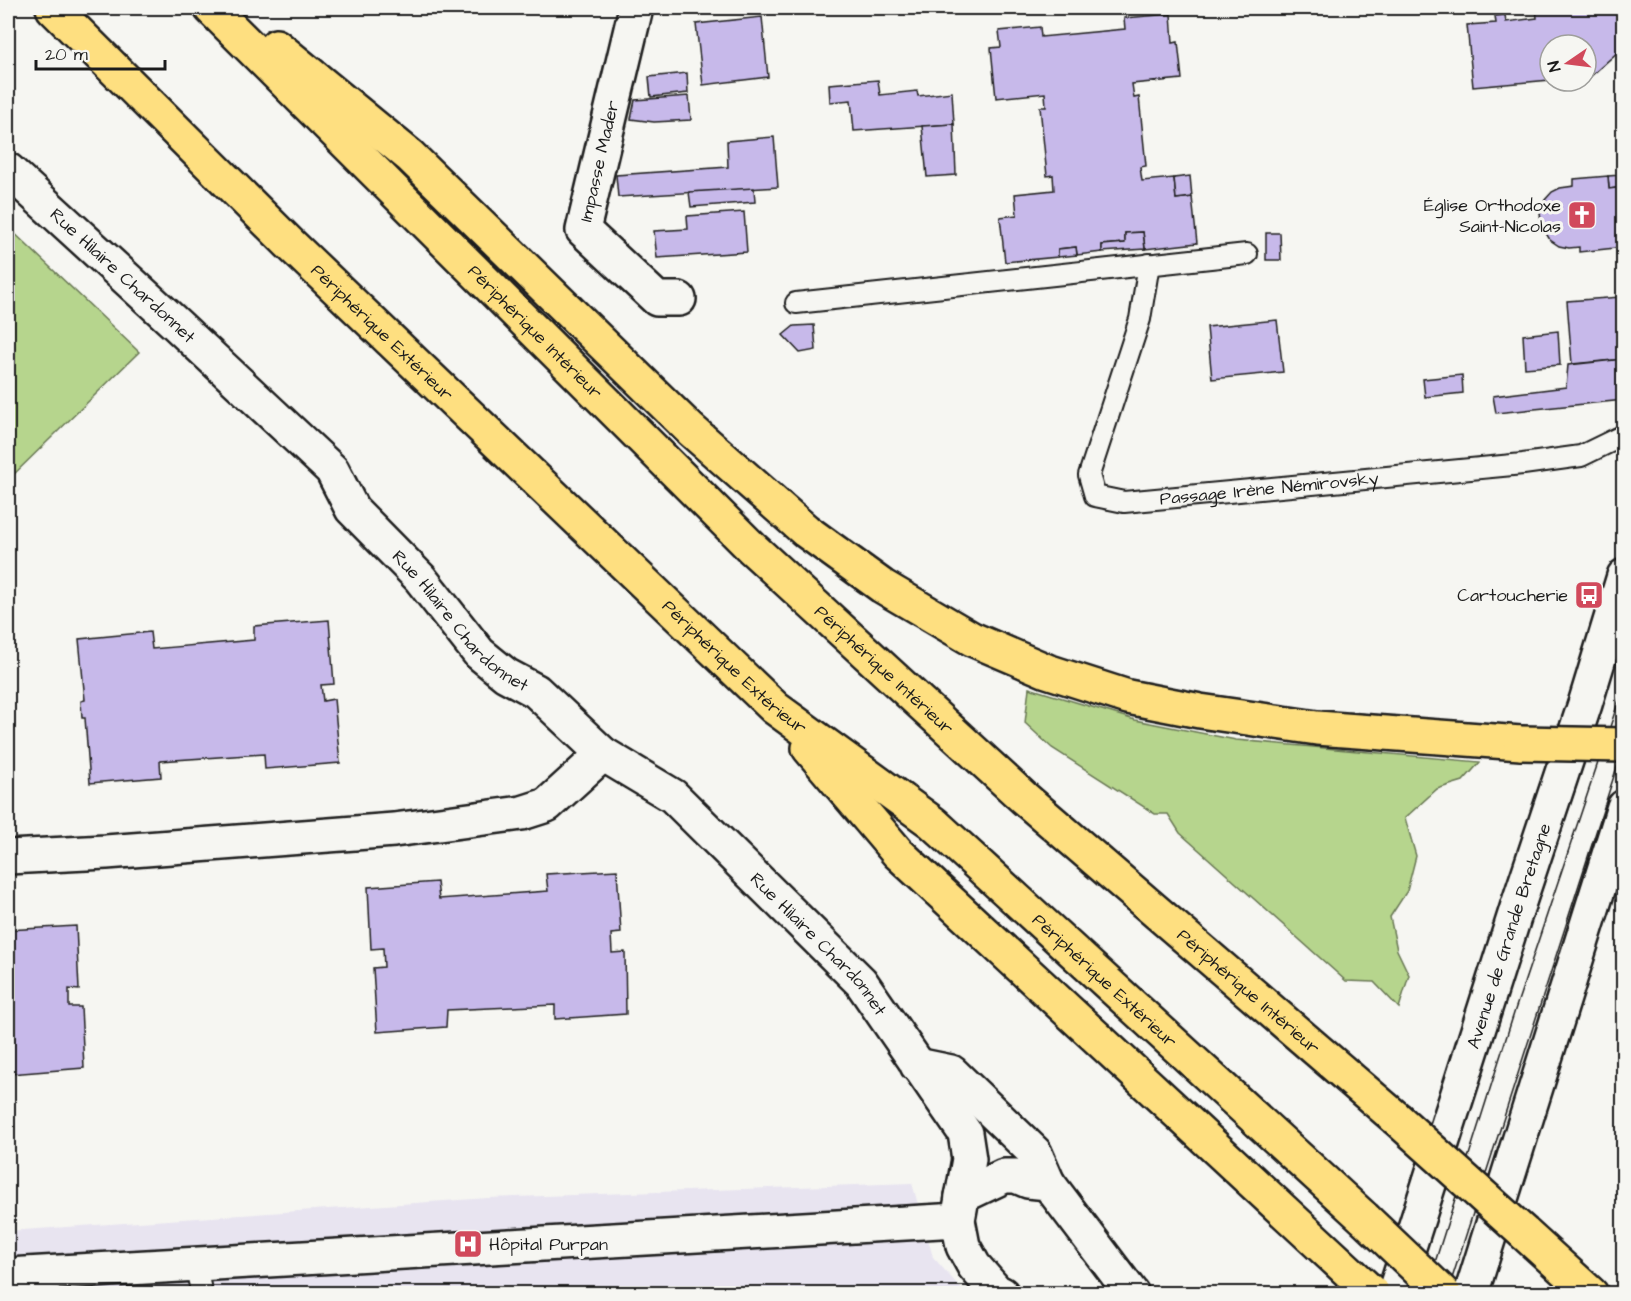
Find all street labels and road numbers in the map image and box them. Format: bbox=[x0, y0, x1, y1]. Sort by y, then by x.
street label: Impasse Mader bbox=[573, 98, 626, 224]
street label: Rue Hilaire Chardonnet bbox=[44, 203, 201, 350]
street label: Périphérique Extérieur bbox=[305, 258, 459, 407]
street label: Périphérique Intérieur bbox=[462, 259, 608, 405]
street label: Passage Irène Némirovsky bbox=[1159, 466, 1380, 512]
street label: Rue Hilaire Chardonnet bbox=[386, 545, 534, 698]
street label: Périphérique Extérieur bbox=[656, 594, 812, 740]
street label: Périphérique Intérieur bbox=[809, 600, 959, 740]
street label: Avenue de Grande Bretagne bbox=[1461, 820, 1557, 1052]
street label: Rue Hilaire Chardonnet bbox=[744, 867, 893, 1021]
street label: Périphérique Extérieur bbox=[1027, 908, 1182, 1054]
street label: Périphérique Intérieur bbox=[1171, 923, 1325, 1060]

